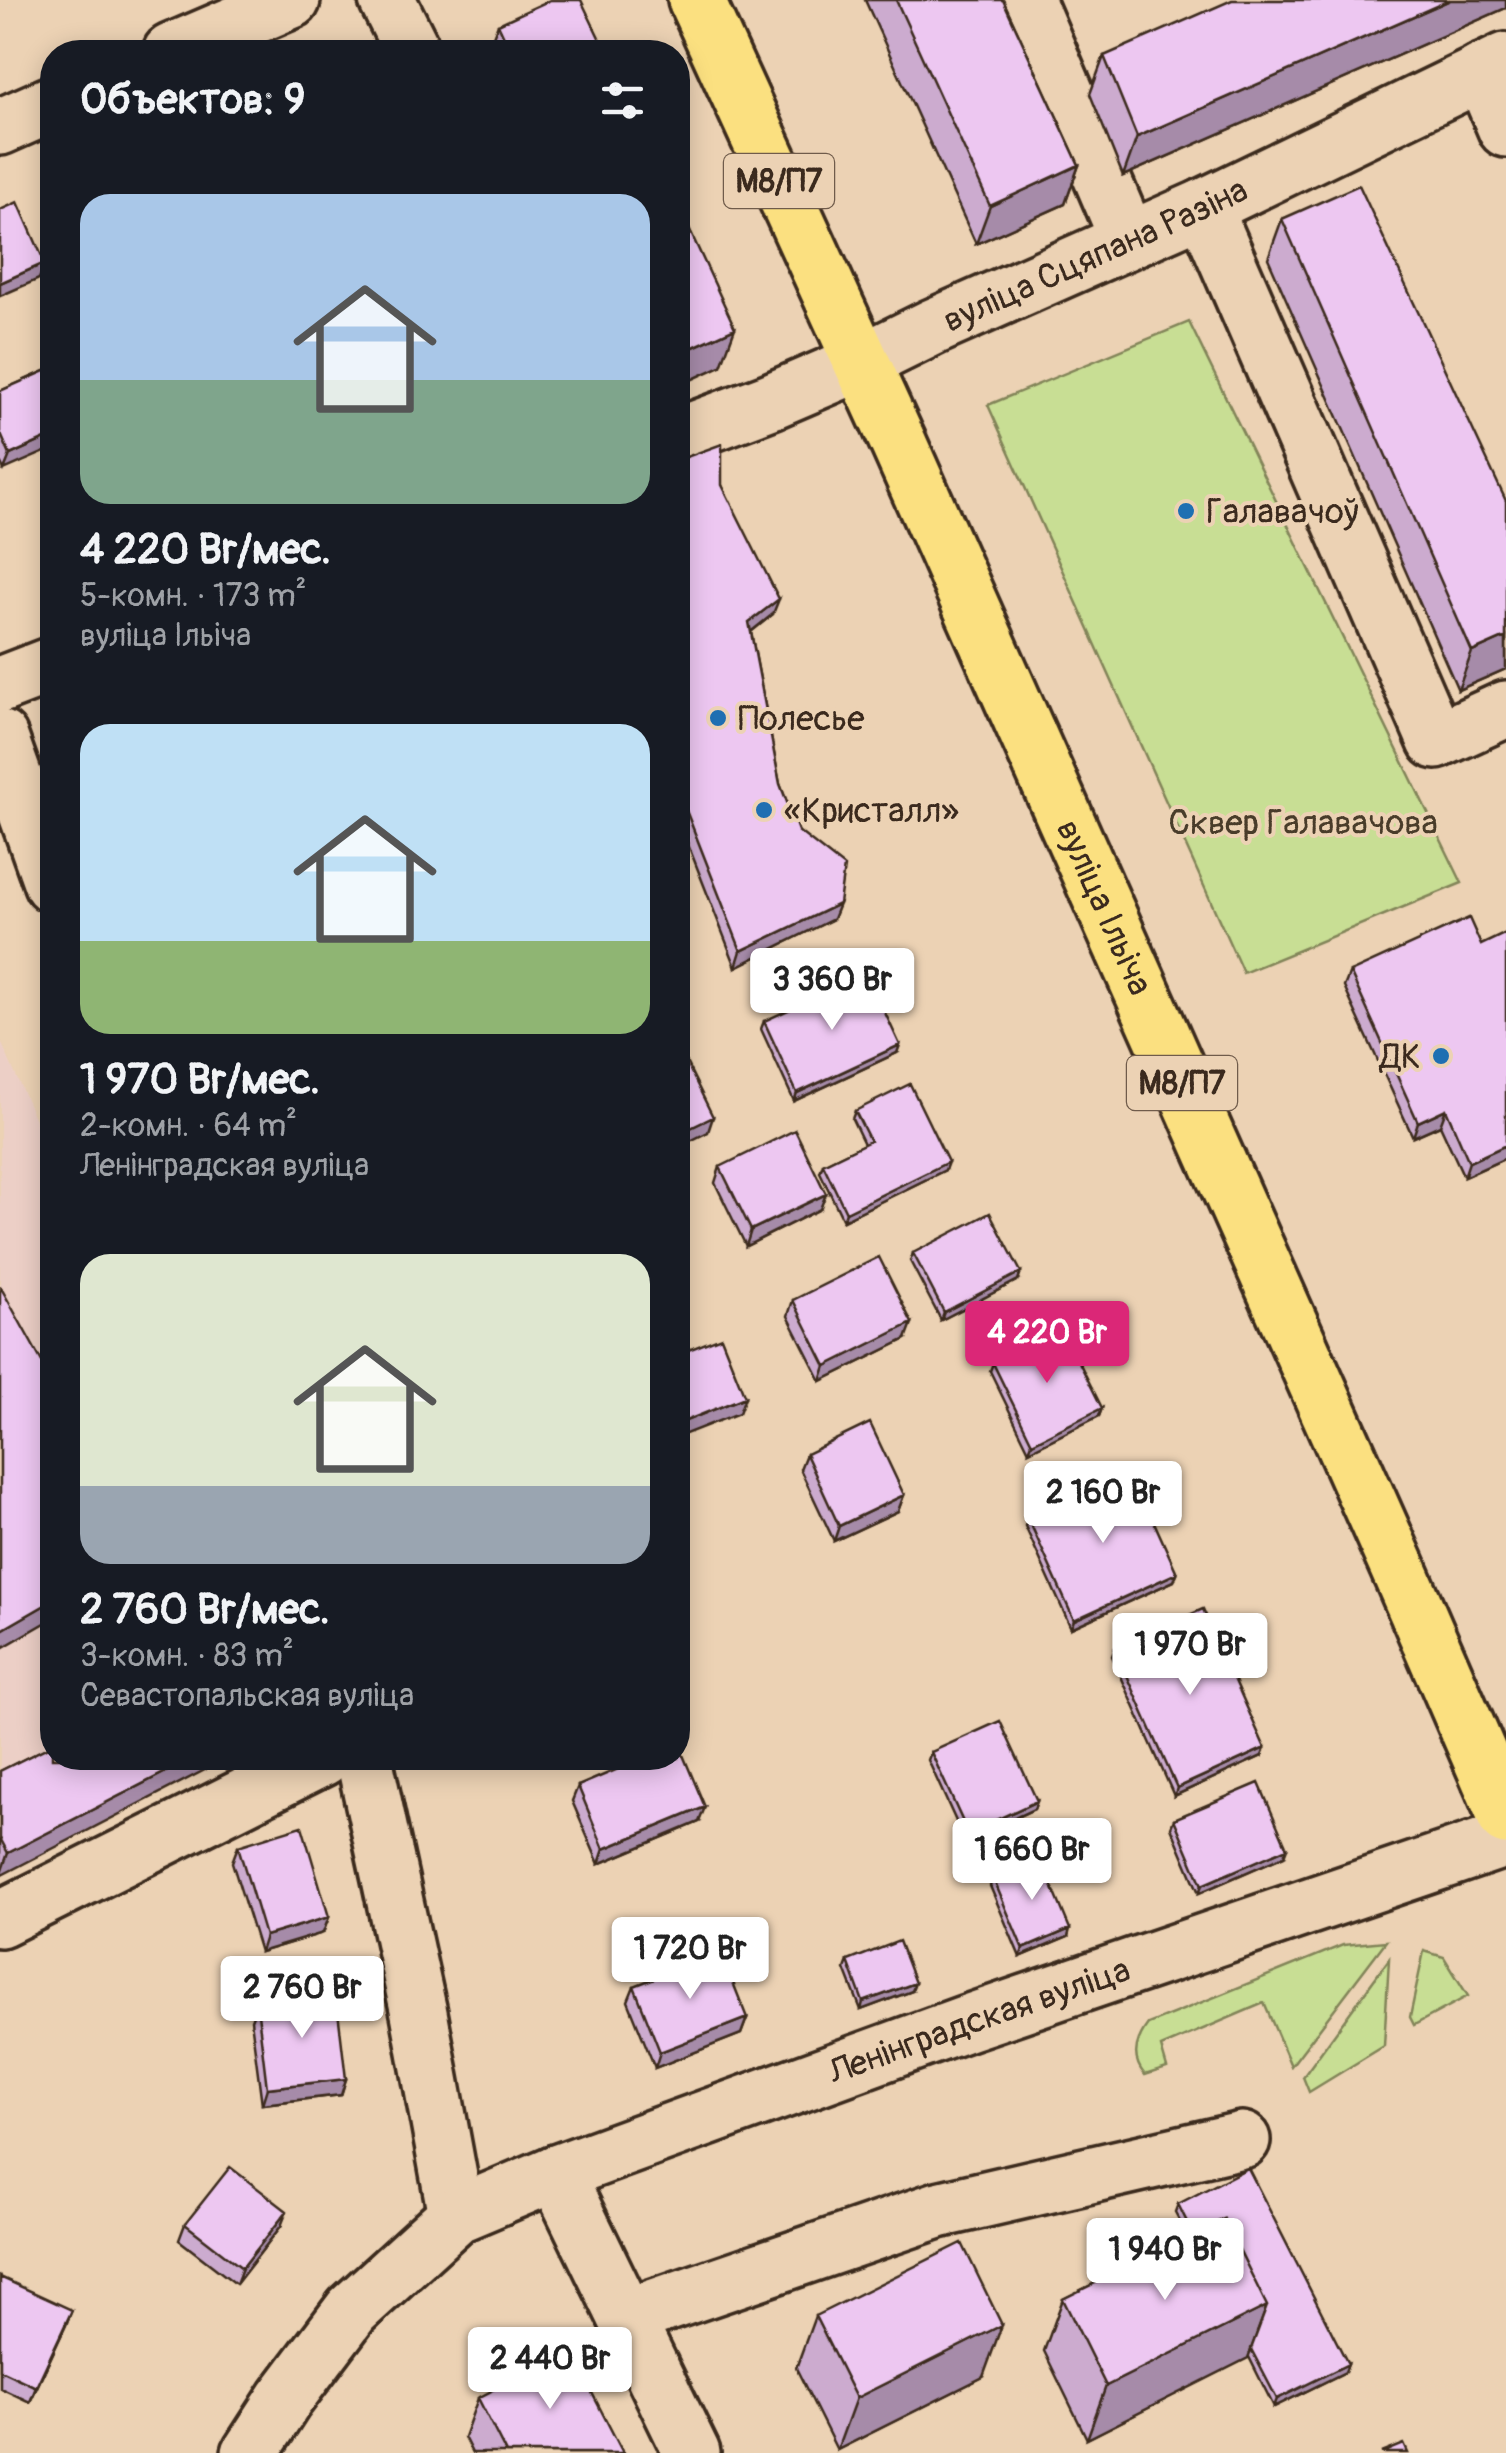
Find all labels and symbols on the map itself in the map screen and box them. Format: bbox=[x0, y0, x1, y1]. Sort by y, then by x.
road number: М8/П7 bbox=[724, 154, 834, 208]
street label: вуліца Сцяпана Разіна bbox=[936, 168, 1255, 343]
place label: Галавачоў bbox=[1206, 490, 1359, 534]
marker: Галавачоў bbox=[1175, 500, 1197, 522]
place label: Полесье bbox=[738, 697, 865, 741]
marker: Полесье bbox=[707, 707, 729, 729]
place label: «Кристалл» bbox=[784, 789, 959, 833]
marker: «Кристалл» bbox=[753, 799, 775, 821]
park label: Сквер Галавачова bbox=[1168, 801, 1438, 845]
street label: вуліца Ільіча bbox=[1046, 813, 1162, 1002]
pin: 3 360 Br bbox=[729, 948, 935, 1033]
place label: ДК bbox=[1378, 1035, 1421, 1079]
marker: ДК bbox=[1430, 1045, 1452, 1067]
road number: М8/П7 bbox=[1127, 1056, 1237, 1110]
pin: 4 220 Br bbox=[944, 1301, 1150, 1386]
pin: 2 160 Br bbox=[1000, 1461, 1206, 1546]
pin: 1 970 Br bbox=[1087, 1613, 1293, 1698]
pin: 1 660 Br bbox=[929, 1818, 1135, 1903]
pin: 1 720 Br bbox=[587, 1917, 793, 2002]
street label: Ленінградская вуліца bbox=[822, 1948, 1136, 2095]
pin: 2 760 Br bbox=[199, 1956, 405, 2041]
pin: 1 940 Br bbox=[1062, 2218, 1268, 2303]
pin: 2 440 Br bbox=[447, 2327, 653, 2412]

